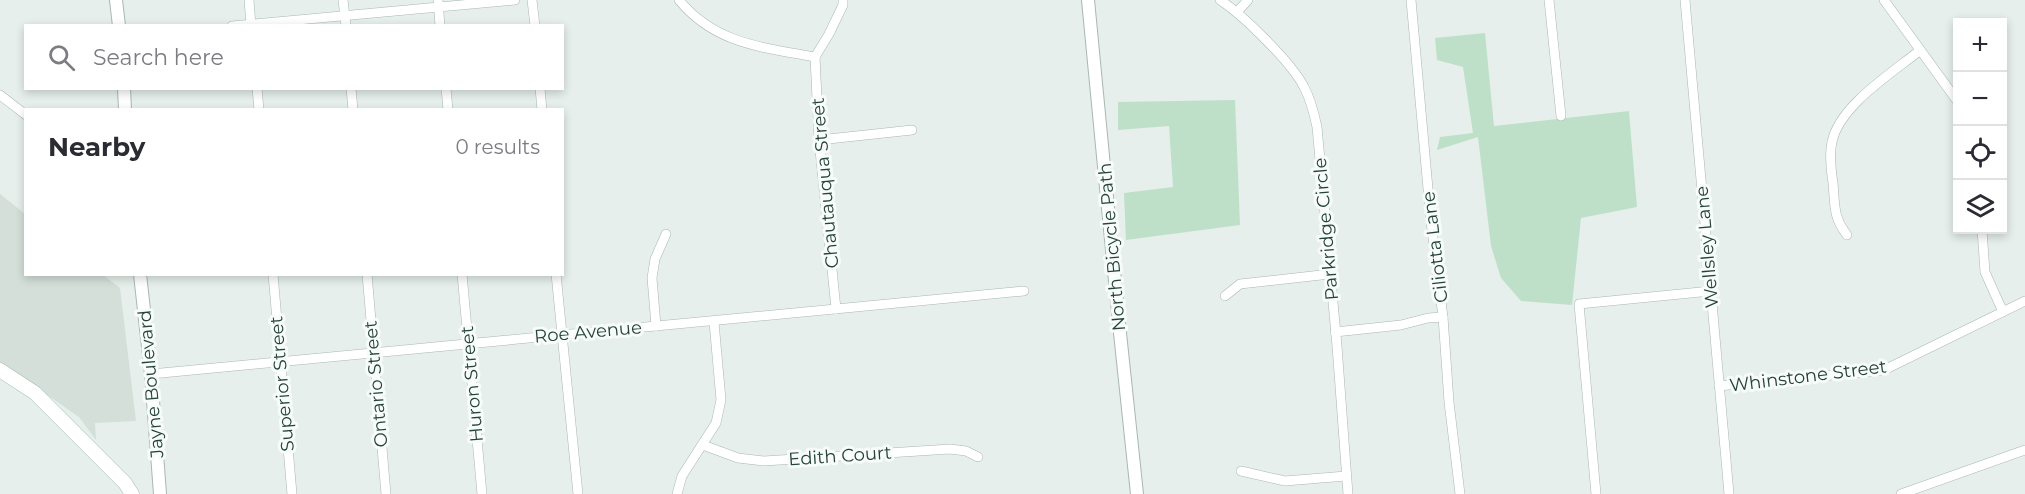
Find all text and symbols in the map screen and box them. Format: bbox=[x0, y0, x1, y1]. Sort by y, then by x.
map controls bbox=[1953, 18, 2007, 234]
button: + bbox=[1953, 18, 2007, 72]
search box bbox=[24, 24, 564, 90]
icon: search bbox=[45, 41, 78, 74]
text: Search here bbox=[93, 44, 224, 71]
button: − bbox=[1953, 72, 2007, 126]
street label: Chautauqua Street bbox=[807, 97, 843, 269]
button: locate bbox=[1953, 126, 2007, 180]
text: Nearby bbox=[48, 131, 145, 163]
text: 0 results bbox=[455, 135, 540, 159]
street label: Parkridge Circle bbox=[1309, 157, 1343, 301]
street label: North Bicycle Path bbox=[1094, 162, 1130, 332]
button: layers bbox=[1953, 180, 2007, 234]
street label: Wellsley Lane bbox=[1691, 185, 1723, 309]
street label: Ciliotta Lane bbox=[1417, 190, 1453, 304]
street label: Jayne Boulevard bbox=[134, 309, 169, 460]
street label: Superior Street bbox=[265, 315, 299, 453]
street label: Roe Avenue bbox=[533, 316, 643, 348]
street label: Ontario Street bbox=[359, 320, 393, 448]
street label: Huron Street bbox=[456, 325, 488, 443]
street label: Whinstone Street bbox=[1728, 355, 1888, 397]
street label: Edith Court bbox=[788, 441, 892, 471]

